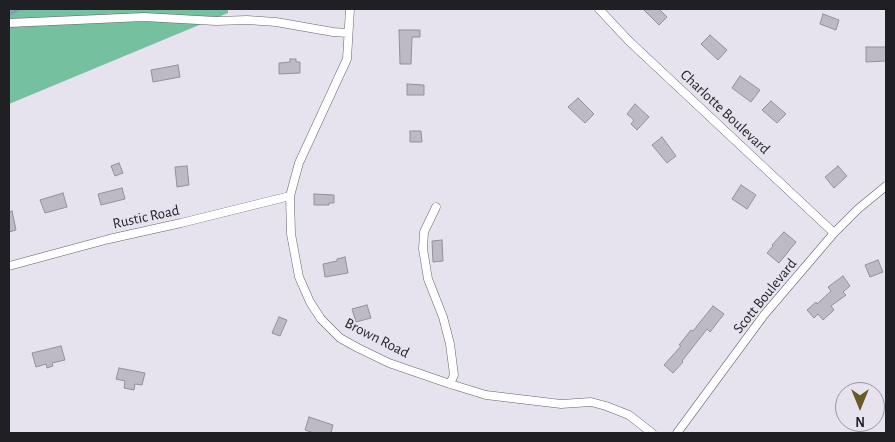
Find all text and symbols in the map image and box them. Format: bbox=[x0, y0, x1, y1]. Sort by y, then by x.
street label: Charlotte Boulevard bbox=[676, 66, 774, 158]
street label: Rustic Road bbox=[111, 201, 181, 233]
street label: Scott Boulevard bbox=[729, 255, 801, 337]
street label: Brown Road bbox=[342, 314, 412, 362]
north arrow bbox=[835, 382, 885, 432]
text: N bbox=[855, 414, 865, 428]

